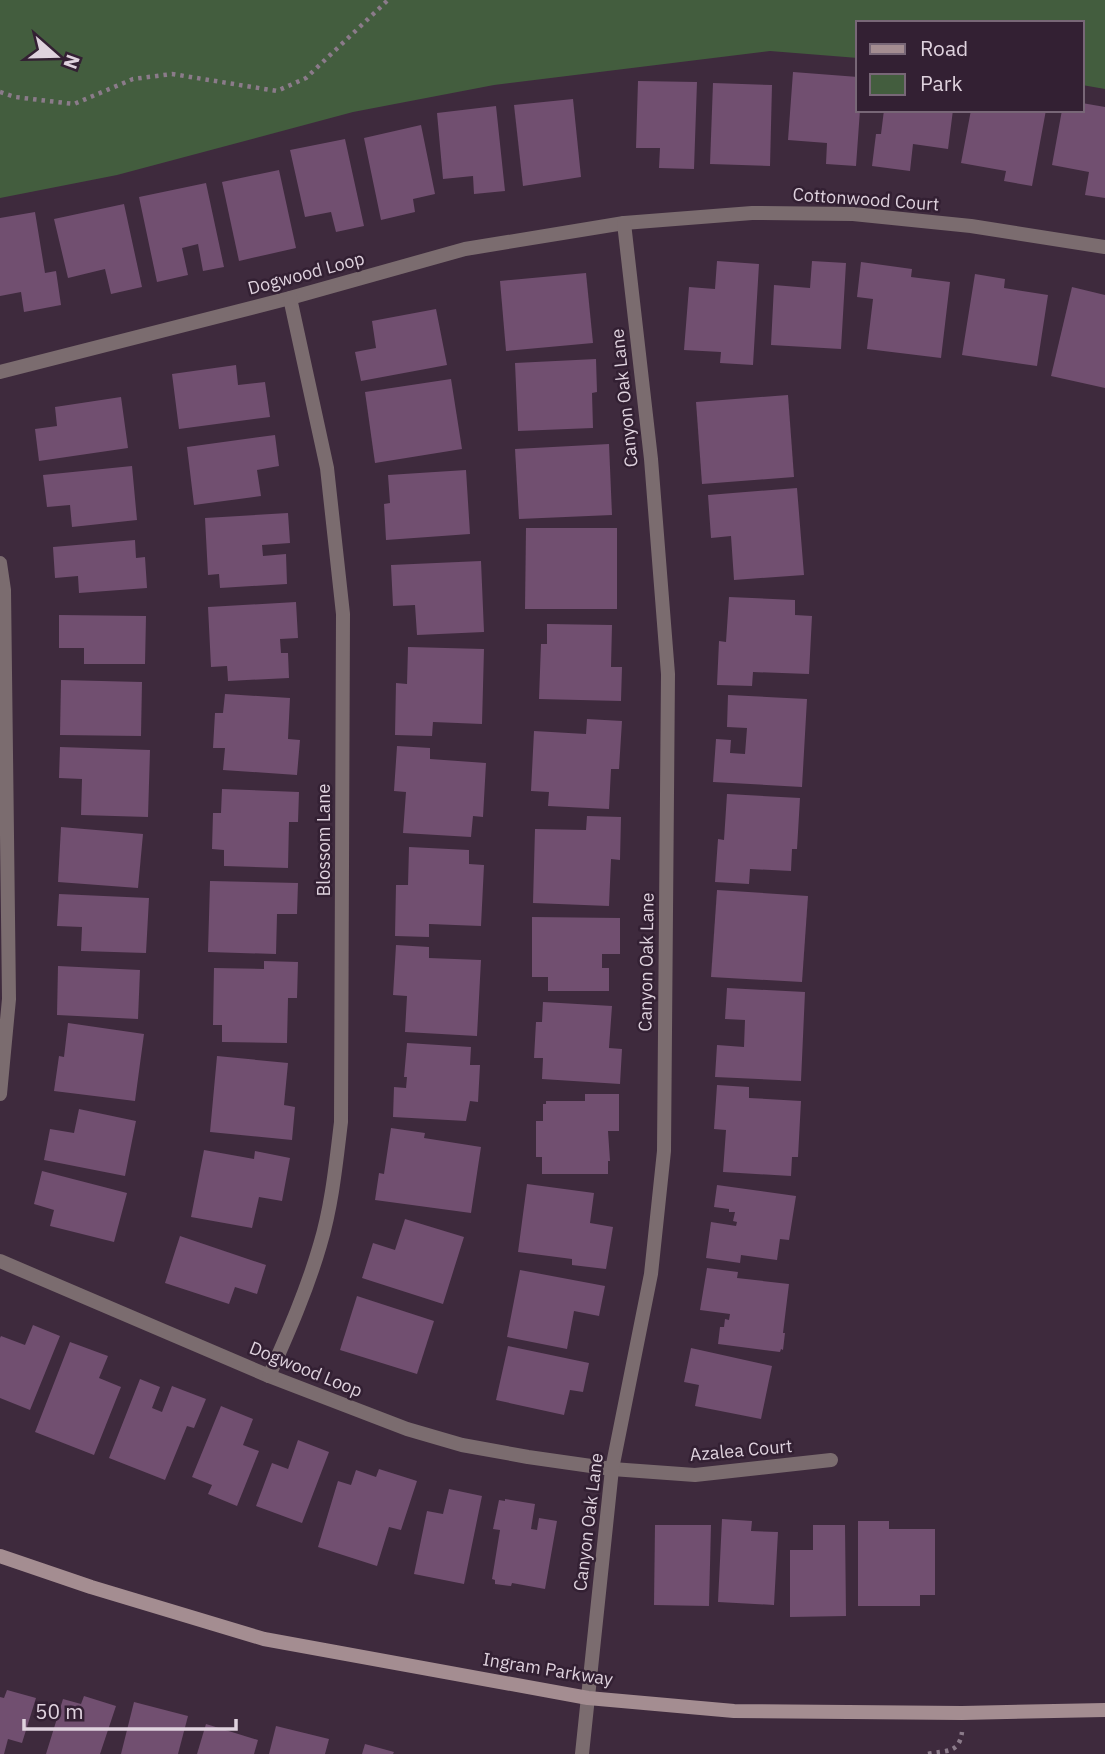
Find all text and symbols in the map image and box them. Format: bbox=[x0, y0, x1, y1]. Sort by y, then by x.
north arrow bbox=[21, 21, 91, 91]
legend bbox=[856, 21, 1084, 112]
text: Road bbox=[920, 34, 968, 62]
text: N bbox=[58, 51, 86, 72]
text: Park bbox=[920, 69, 963, 97]
street label: Cottonwood Court bbox=[792, 182, 940, 216]
street label: Dogwood Loop bbox=[245, 246, 367, 300]
street label: Canyon Oak Lane bbox=[605, 328, 643, 468]
street label: Blossom Lane bbox=[312, 783, 335, 896]
street label: Canyon Oak Lane bbox=[633, 892, 659, 1032]
street label: Dogwood Loop bbox=[246, 1336, 366, 1402]
street label: Azalea Court bbox=[689, 1434, 793, 1466]
street label: Canyon Oak Lane bbox=[568, 1451, 608, 1592]
street label: Ingram Parkway bbox=[481, 1647, 615, 1691]
scale bar bbox=[24, 1688, 236, 1732]
text: 50 m bbox=[35, 1697, 84, 1725]

